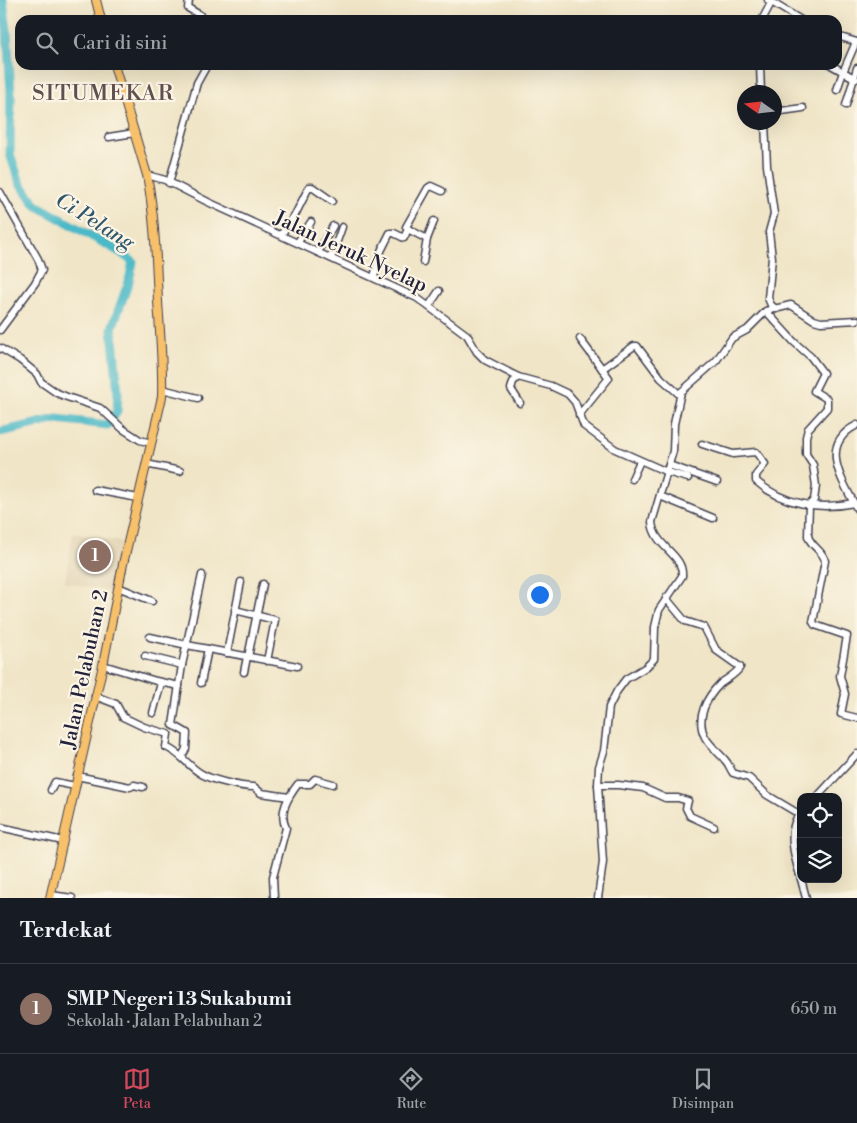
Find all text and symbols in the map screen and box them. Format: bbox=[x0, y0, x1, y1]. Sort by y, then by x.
search box bbox=[15, 15, 842, 70]
icon: search bbox=[33, 29, 61, 57]
text: Cari di sini bbox=[73, 31, 168, 55]
district label: SITUMEKAR bbox=[32, 80, 174, 107]
north arrow bbox=[737, 85, 782, 130]
water label: Ci Pelang bbox=[50, 187, 140, 257]
street label: Jalan Jeruk Nyelap bbox=[269, 205, 431, 299]
pin: 1 bbox=[79, 537, 111, 575]
your location bbox=[527, 582, 553, 608]
street label: Jalan Pelabuhan 2 bbox=[56, 588, 114, 752]
map controls bbox=[797, 793, 842, 883]
button: locate bbox=[797, 793, 842, 838]
button: layers bbox=[797, 838, 842, 883]
text: Terdekat bbox=[20, 918, 111, 944]
text: SMP Negeri 13 Sukabumi bbox=[67, 987, 292, 1011]
text: 1 bbox=[32, 999, 40, 1019]
text: 650 m bbox=[791, 999, 837, 1019]
text: Sekolah · Jalan Pelabuhan 2 bbox=[67, 1011, 262, 1031]
tab: Peta bbox=[123, 1065, 151, 1113]
tab: Rute bbox=[397, 1065, 426, 1113]
tab: Disimpan bbox=[672, 1065, 734, 1113]

